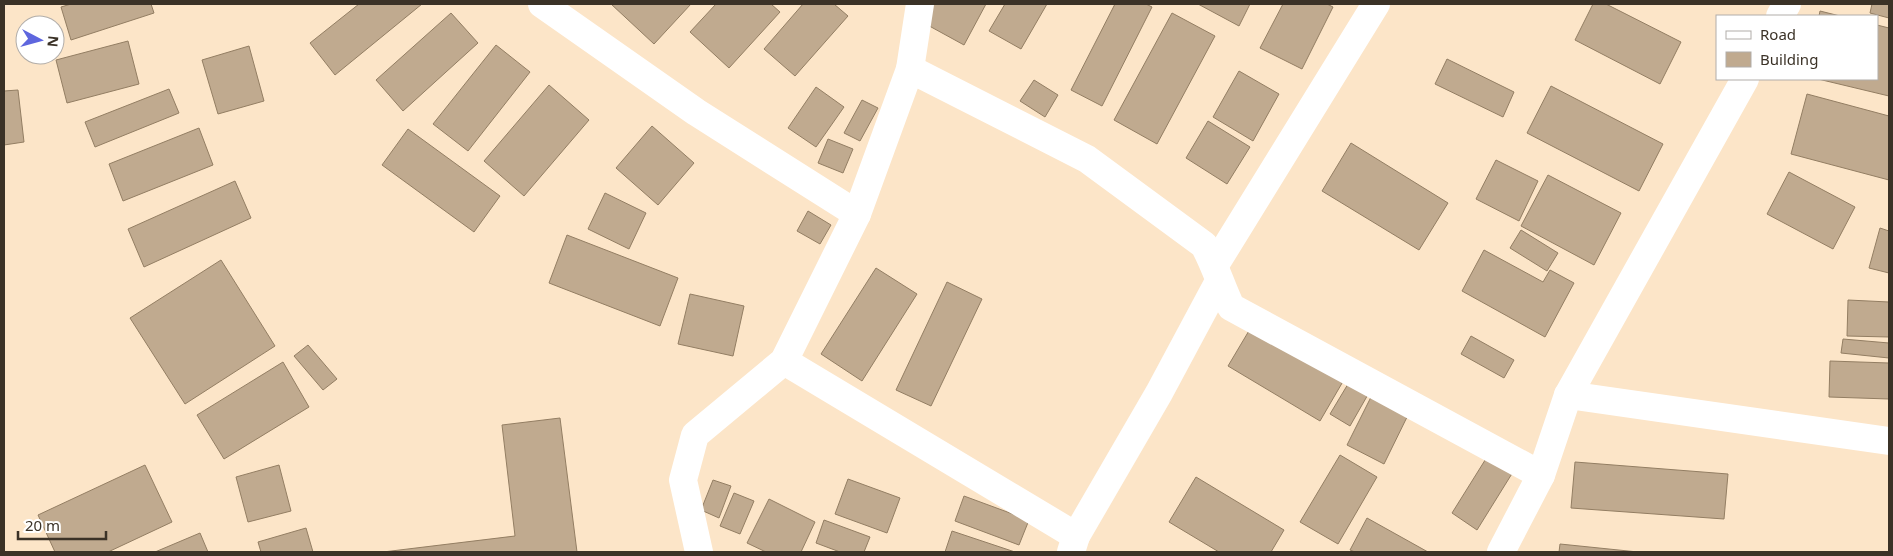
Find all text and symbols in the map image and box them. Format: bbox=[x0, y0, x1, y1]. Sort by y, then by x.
north arrow bbox=[15, 15, 65, 65]
legend bbox=[1716, 15, 1878, 80]
text: Road bbox=[1760, 24, 1796, 44]
text: N bbox=[43, 35, 63, 48]
text: Building bbox=[1760, 49, 1818, 69]
scale bar bbox=[18, 508, 105, 540]
text: 20 m bbox=[25, 515, 60, 535]

